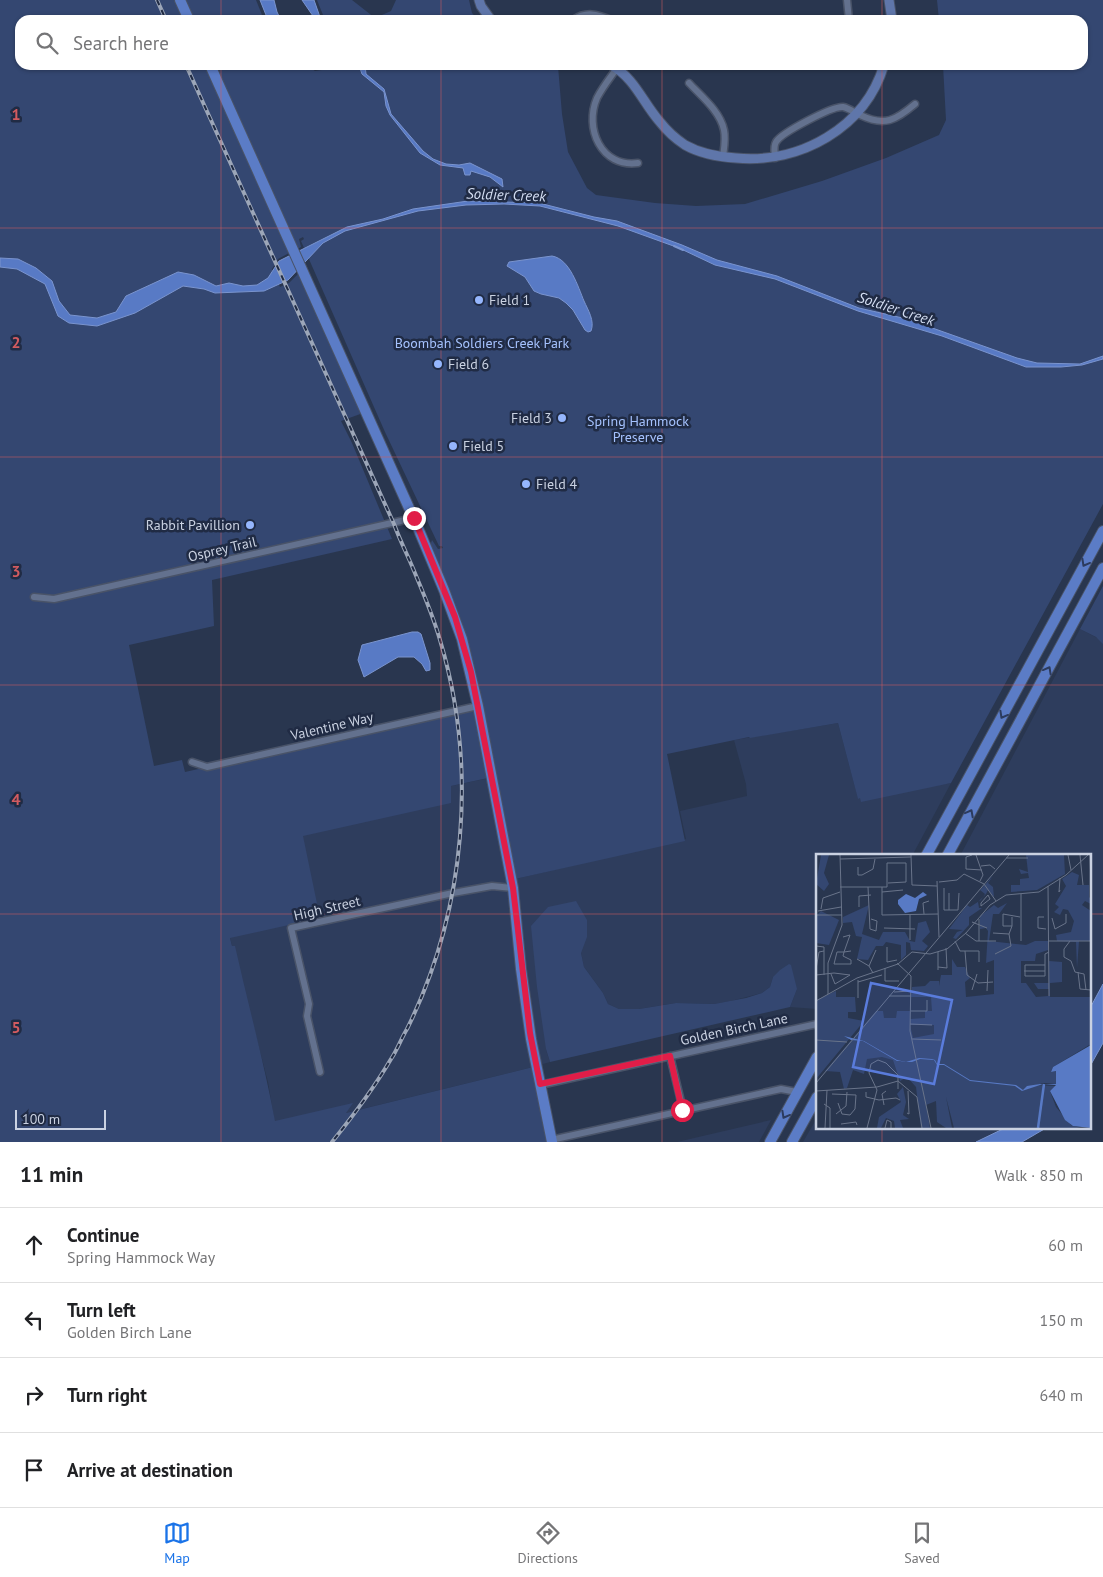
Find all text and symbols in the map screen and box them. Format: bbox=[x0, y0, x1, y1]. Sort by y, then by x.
search box bbox=[15, 15, 1088, 70]
icon: search bbox=[33, 29, 61, 57]
text: Search here bbox=[73, 31, 169, 55]
text: 1 bbox=[11, 104, 21, 124]
water label: Soldier Creek bbox=[466, 184, 547, 205]
water label: Soldier Creek bbox=[855, 287, 938, 330]
place label: Field 1 bbox=[489, 291, 530, 309]
marker: Field 1 bbox=[473, 294, 485, 306]
text: 2 bbox=[11, 332, 21, 352]
park label: Boombah Soldiers Creek Park bbox=[395, 334, 570, 352]
place label: Field 6 bbox=[448, 355, 489, 373]
marker: Field 6 bbox=[432, 358, 444, 370]
place label: Field 3 bbox=[511, 409, 552, 427]
marker: Field 3 bbox=[556, 412, 568, 424]
park label: Spring Hammock Preserve bbox=[587, 412, 689, 446]
place label: Field 5 bbox=[463, 437, 504, 455]
marker: Field 5 bbox=[447, 440, 459, 452]
place label: Field 4 bbox=[536, 475, 577, 493]
marker: Field 4 bbox=[520, 478, 532, 490]
route end bbox=[403, 507, 426, 530]
place label: Rabbit Pavillion bbox=[146, 516, 240, 534]
marker: Rabbit Pavillion bbox=[244, 519, 256, 531]
street label: Osprey Trail bbox=[186, 532, 258, 566]
one-way arrow bbox=[1081, 558, 1091, 567]
text: 3 bbox=[11, 561, 21, 581]
one-way arrow bbox=[1041, 666, 1051, 675]
street label: Valentine Way bbox=[288, 708, 376, 744]
one-way arrow bbox=[999, 710, 1009, 719]
text: 4 bbox=[11, 789, 21, 809]
one-way arrow bbox=[964, 809, 974, 818]
inset map bbox=[816, 854, 1090, 1130]
street label: High Street bbox=[292, 892, 362, 924]
street label: Golden Birch Lane bbox=[679, 1009, 789, 1049]
text: 5 bbox=[11, 1017, 21, 1037]
route start bbox=[671, 1099, 694, 1122]
scale bar bbox=[15, 1107, 106, 1130]
text: 100 m bbox=[22, 1110, 60, 1128]
one-way arrow bbox=[781, 1110, 791, 1119]
text: 11 min bbox=[20, 1161, 83, 1188]
text: Walk · 850 m bbox=[994, 1165, 1083, 1185]
text: Continue bbox=[67, 1223, 139, 1247]
icon: ahead bbox=[20, 1231, 48, 1259]
text: 60 m bbox=[1048, 1235, 1083, 1255]
text: Spring Hammock Way bbox=[67, 1247, 215, 1267]
text: Turn left bbox=[67, 1298, 136, 1322]
icon: left bbox=[20, 1306, 48, 1334]
text: 150 m bbox=[1040, 1310, 1083, 1330]
text: Golden Birch Lane bbox=[67, 1322, 192, 1342]
icon: right bbox=[20, 1381, 48, 1409]
text: Turn right bbox=[67, 1383, 147, 1407]
text: 640 m bbox=[1040, 1385, 1083, 1405]
icon: arrive bbox=[20, 1456, 48, 1484]
text: Arrive at destination bbox=[67, 1458, 233, 1482]
tab: Map bbox=[163, 1519, 191, 1567]
tab: Directions bbox=[517, 1519, 578, 1567]
tab: Saved bbox=[904, 1519, 940, 1567]

